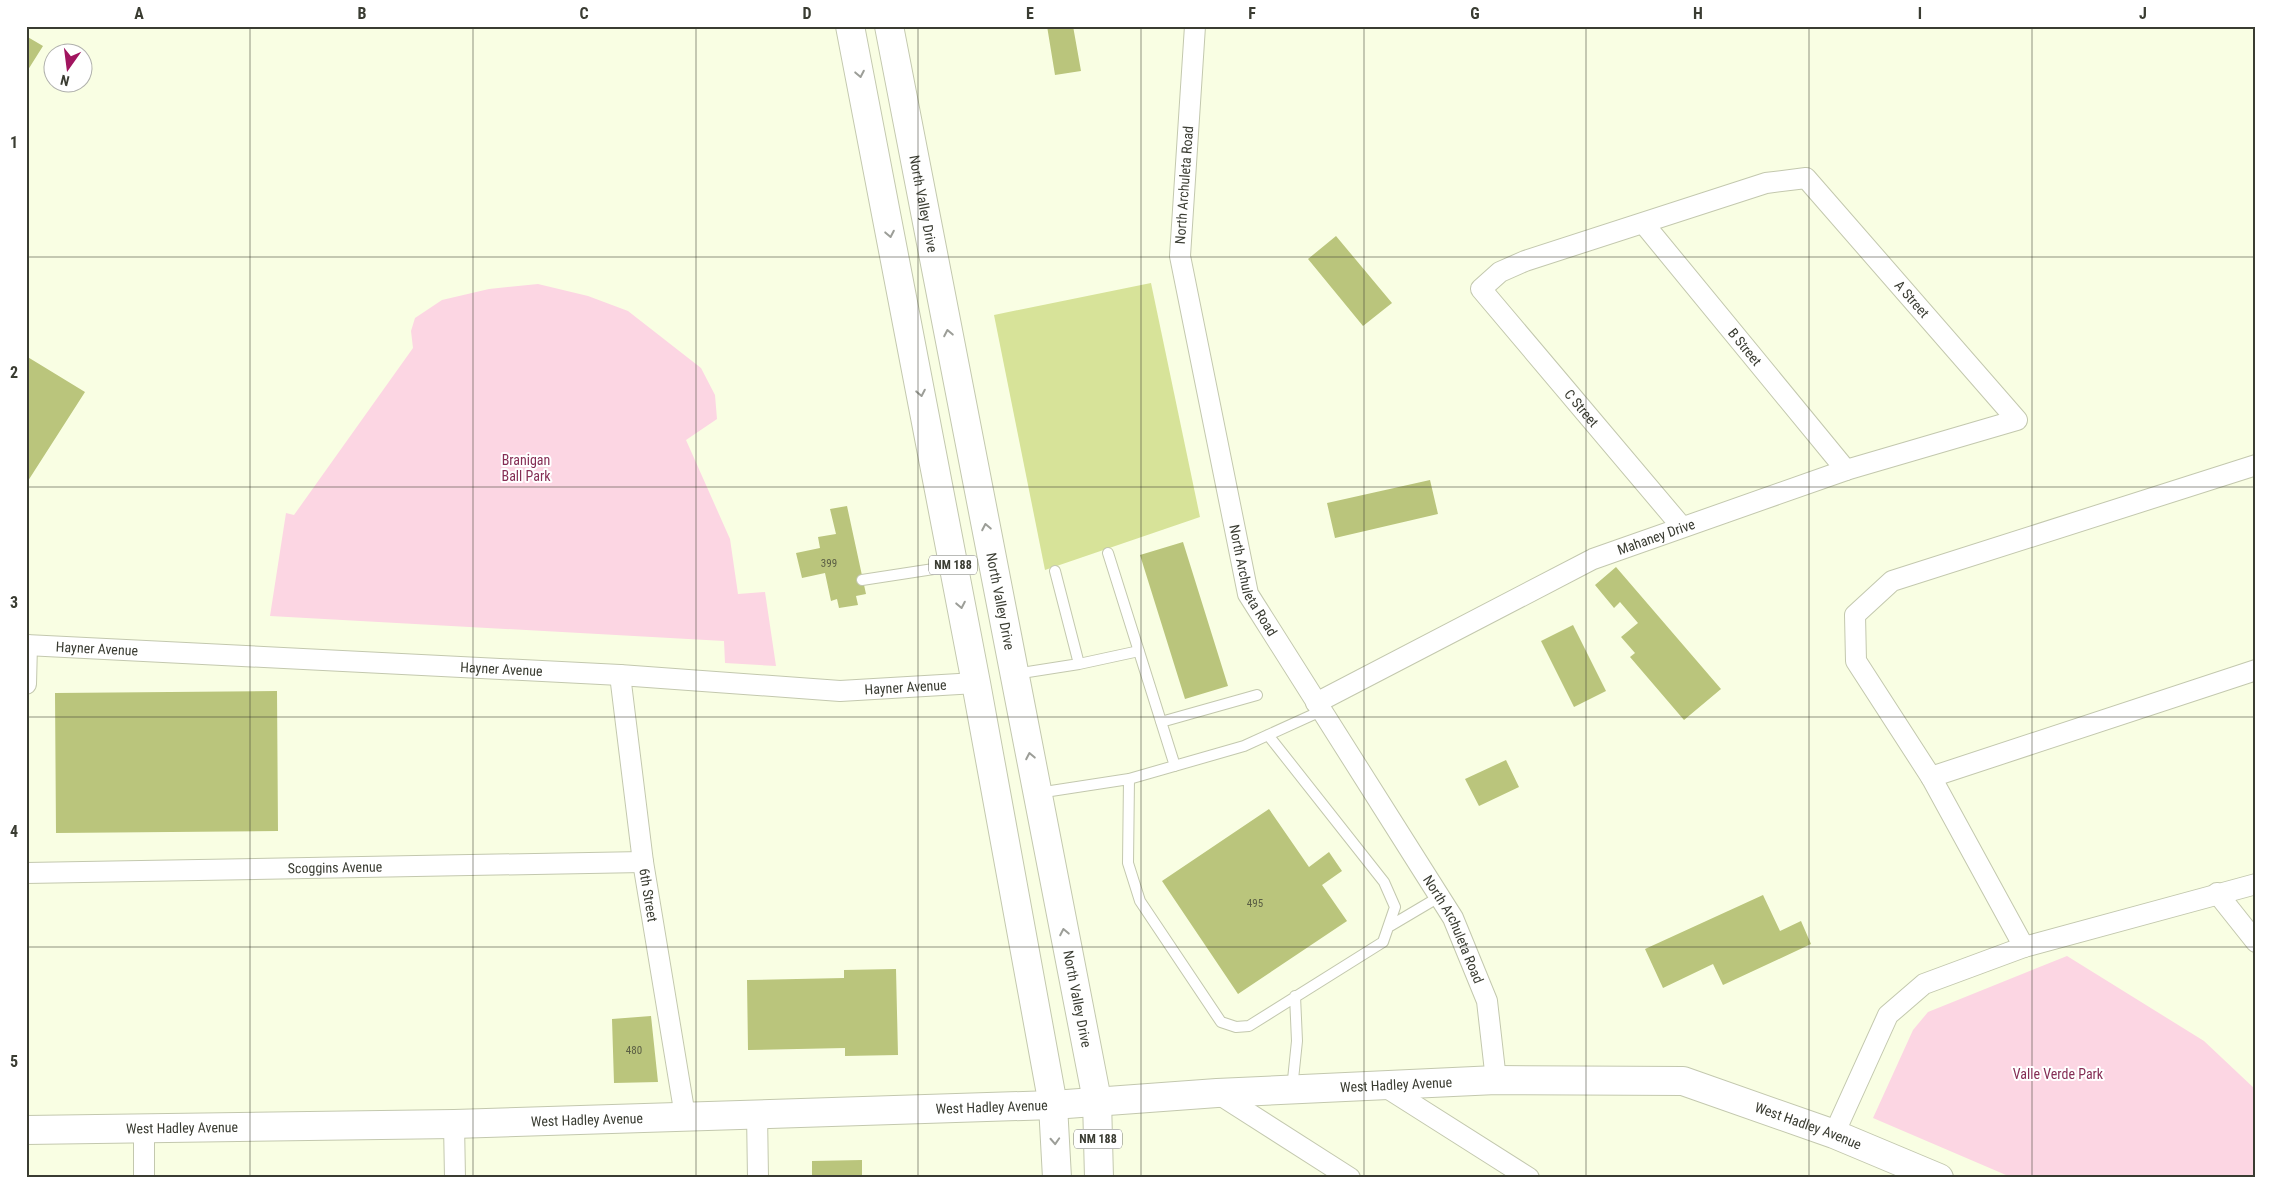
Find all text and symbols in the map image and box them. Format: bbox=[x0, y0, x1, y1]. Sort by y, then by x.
text: A bbox=[134, 4, 144, 23]
text: B bbox=[358, 4, 367, 23]
text: C bbox=[579, 4, 589, 23]
text: D bbox=[802, 4, 812, 23]
text: E bbox=[1026, 4, 1034, 23]
text: F bbox=[1248, 4, 1256, 23]
text: G bbox=[1470, 4, 1480, 23]
text: H bbox=[1693, 4, 1703, 23]
text: I bbox=[1918, 4, 1922, 23]
text: J bbox=[2139, 4, 2147, 23]
north arrow bbox=[42, 42, 92, 92]
one-way arrow bbox=[854, 70, 864, 79]
text: N bbox=[59, 72, 71, 89]
street label: North Archuleta Road bbox=[1172, 125, 1196, 245]
text: 1 bbox=[10, 133, 18, 152]
street label: North Valley Drive bbox=[906, 154, 941, 254]
one-way arrow bbox=[884, 229, 895, 238]
street label: A Street bbox=[1891, 277, 1933, 321]
street label: B Street bbox=[1725, 325, 1765, 369]
one-way arrow bbox=[944, 329, 954, 338]
text: 2 bbox=[10, 363, 18, 382]
street label: C Street bbox=[1561, 386, 1602, 430]
one-way arrow bbox=[915, 389, 925, 398]
park label: Branigan Ball Park bbox=[502, 452, 551, 484]
street label: Mahaney Drive bbox=[1615, 516, 1697, 558]
one-way arrow bbox=[981, 523, 991, 532]
street label: North Archuleta Road bbox=[1226, 523, 1280, 639]
street label: North Valley Drive bbox=[983, 551, 1018, 652]
road number: NM 188 bbox=[929, 556, 977, 574]
house number: 399 bbox=[821, 557, 837, 570]
text: 3 bbox=[10, 593, 18, 612]
one-way arrow bbox=[955, 600, 966, 609]
street label: Hayner Avenue bbox=[55, 639, 139, 659]
street label: Hayner Avenue bbox=[460, 659, 543, 679]
street label: Hayner Avenue bbox=[864, 677, 948, 698]
one-way arrow bbox=[1025, 751, 1035, 760]
text: 4 bbox=[10, 822, 18, 841]
street label: Scoggins Avenue bbox=[288, 859, 383, 876]
street label: 6th Street bbox=[636, 867, 661, 923]
street label: North Archuleta Road bbox=[1420, 872, 1487, 986]
house number: 495 bbox=[1247, 897, 1263, 910]
one-way arrow bbox=[1059, 928, 1070, 937]
street label: North Valley Drive bbox=[1060, 949, 1095, 1049]
house number: 480 bbox=[626, 1044, 642, 1057]
text: 5 bbox=[10, 1052, 18, 1071]
park label: Valle Verde Park bbox=[2013, 1066, 2104, 1082]
street label: West Hadley Avenue bbox=[1340, 1074, 1453, 1095]
street label: West Hadley Avenue bbox=[935, 1097, 1048, 1117]
street label: West Hadley Avenue bbox=[1753, 1099, 1864, 1153]
street label: West Hadley Avenue bbox=[531, 1110, 644, 1130]
street label: West Hadley Avenue bbox=[126, 1119, 239, 1137]
road number: NM 188 bbox=[1074, 1130, 1122, 1148]
one-way arrow bbox=[1049, 1137, 1060, 1145]

